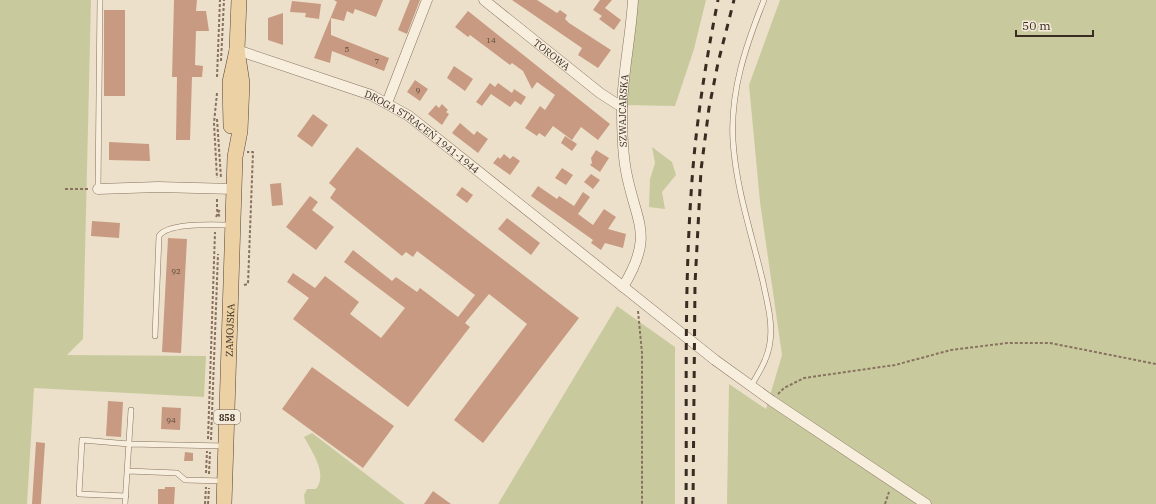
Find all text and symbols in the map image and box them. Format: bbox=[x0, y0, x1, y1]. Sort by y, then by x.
scale bar bbox=[1016, 12, 1093, 38]
text: 50 m bbox=[1022, 18, 1051, 33]
house number: 14 bbox=[486, 35, 496, 45]
street label: TOROWA bbox=[531, 36, 573, 73]
house number: 5 bbox=[345, 44, 350, 54]
house number: 7 bbox=[375, 56, 380, 66]
street label: SZWAJCARSKA bbox=[615, 73, 631, 148]
house number: 9 bbox=[416, 85, 421, 95]
street label: DROGA STRACEŃ 1941-1944 bbox=[363, 87, 482, 176]
house number: 92 bbox=[171, 266, 181, 276]
street label: ZAMOJSKA bbox=[222, 303, 237, 357]
road number: 858 bbox=[214, 410, 240, 424]
house number: 94 bbox=[166, 415, 176, 425]

